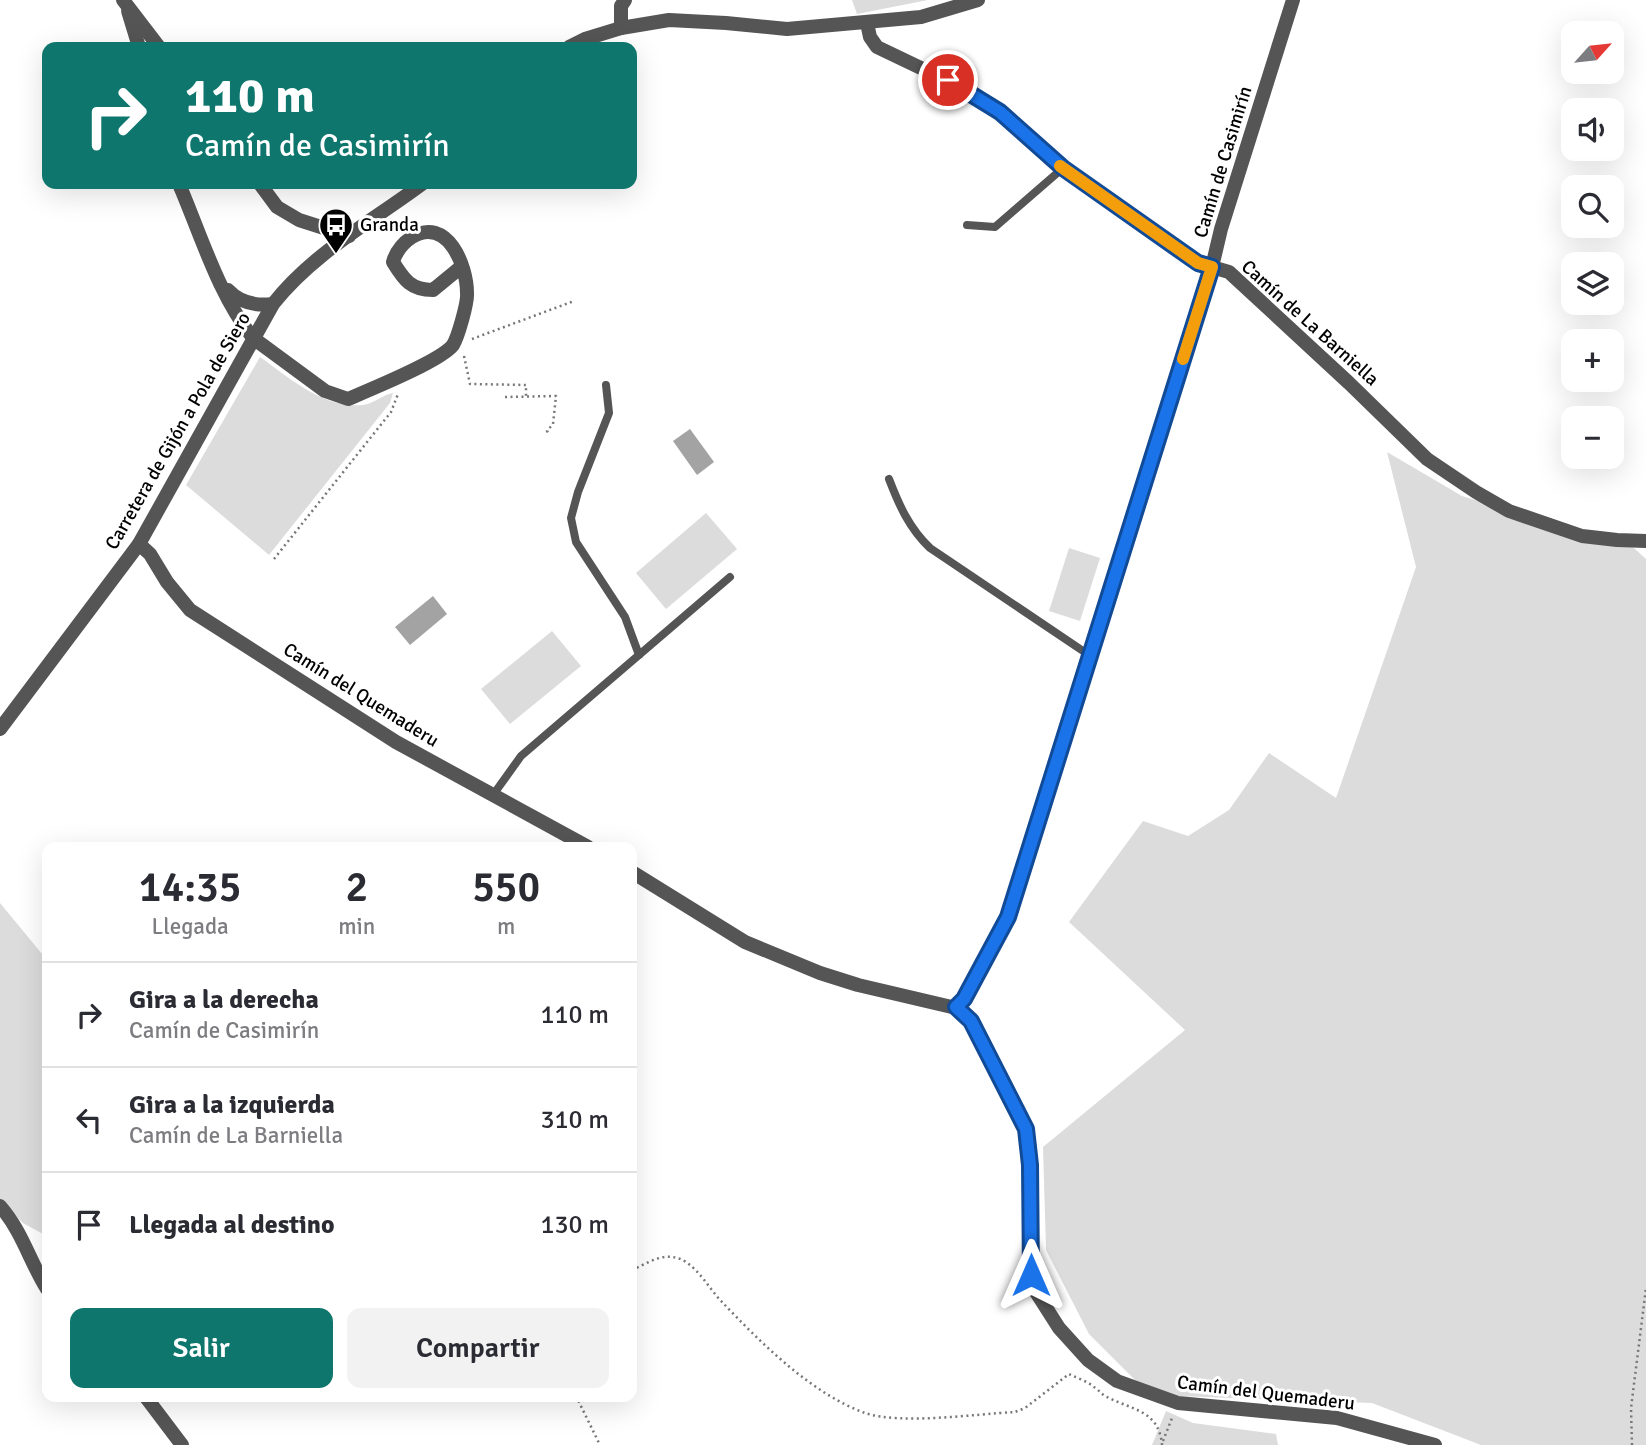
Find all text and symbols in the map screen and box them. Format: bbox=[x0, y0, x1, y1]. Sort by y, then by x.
north arrow bbox=[1561, 21, 1624, 84]
map controls bbox=[1561, 21, 1624, 469]
pin bbox=[918, 50, 978, 110]
icon: arrive bbox=[929, 61, 967, 99]
text: 110 m bbox=[185, 66, 315, 126]
icon: right bbox=[70, 70, 161, 161]
street label: Camín de Casimirín bbox=[1189, 83, 1257, 241]
button: sound bbox=[1561, 98, 1624, 161]
text: Camín de Casimirín bbox=[185, 126, 450, 165]
button: search bbox=[1561, 175, 1624, 238]
bus stop icon: Granda bbox=[317, 206, 355, 255]
place label: Granda bbox=[360, 213, 419, 237]
button: layers bbox=[1561, 252, 1624, 315]
street label: Camín de La Barniella bbox=[1236, 255, 1384, 391]
street label: Carretera de Gijón a Pola de Siero bbox=[100, 308, 256, 554]
button: + bbox=[1561, 329, 1624, 392]
button: − bbox=[1561, 406, 1624, 469]
street label: Camín del Quemaderu bbox=[279, 637, 443, 753]
text: 14:35 bbox=[139, 862, 241, 913]
text: 2 bbox=[345, 862, 368, 913]
text: 550 bbox=[472, 862, 540, 913]
text: Llegada bbox=[151, 912, 229, 941]
text: min bbox=[338, 912, 375, 941]
text: m bbox=[497, 912, 515, 941]
text: Gira a la derecha bbox=[129, 984, 319, 1016]
icon: right bbox=[70, 996, 108, 1034]
text: 110 m bbox=[540, 999, 609, 1031]
text: Camín de Casimirín bbox=[129, 1016, 319, 1045]
text: Gira a la izquierda bbox=[129, 1089, 335, 1121]
icon: left bbox=[70, 1101, 108, 1139]
text: 310 m bbox=[540, 1104, 609, 1136]
text: Camín de La Barniella bbox=[129, 1121, 343, 1150]
icon: arrive bbox=[70, 1206, 108, 1244]
text: Llegada al destino bbox=[129, 1209, 335, 1241]
text: 130 m bbox=[540, 1209, 609, 1241]
position arrow bbox=[994, 1238, 1068, 1312]
button: Salir bbox=[70, 1308, 333, 1388]
button: Compartir bbox=[347, 1308, 609, 1388]
street label: Camín del Quemaderu bbox=[1176, 1370, 1356, 1416]

